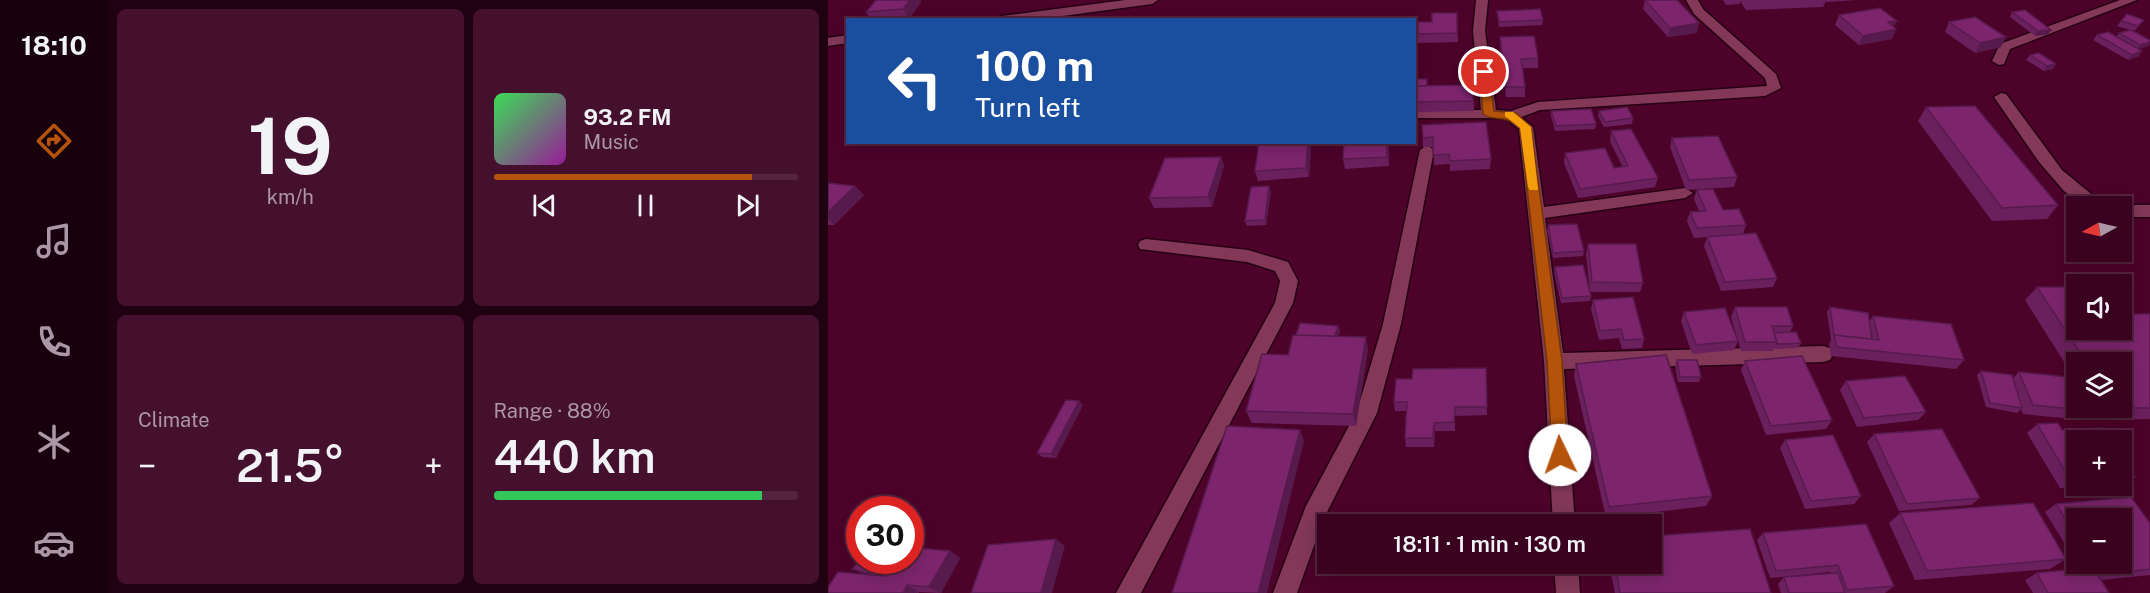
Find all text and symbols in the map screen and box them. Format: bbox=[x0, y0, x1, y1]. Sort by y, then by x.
text: 18:10 bbox=[21, 29, 87, 61]
text: 100 m bbox=[975, 41, 1094, 90]
icon: left bbox=[876, 42, 954, 120]
pin bbox=[1458, 46, 1509, 97]
icon: arrive bbox=[1467, 55, 1500, 88]
text: Turn left bbox=[975, 91, 1081, 123]
text: 19 bbox=[248, 100, 333, 192]
text: 93.2 FM bbox=[584, 104, 672, 130]
icon: directions bbox=[33, 120, 75, 162]
text: Music bbox=[584, 130, 639, 154]
text: km/h bbox=[267, 185, 314, 209]
icon: previous bbox=[528, 189, 561, 222]
icon: pause bbox=[629, 189, 662, 222]
icon: next bbox=[731, 189, 764, 222]
north arrow bbox=[2066, 196, 2132, 262]
map controls bbox=[2066, 196, 2132, 574]
icon: music bbox=[33, 220, 75, 262]
button: sound bbox=[2066, 274, 2132, 340]
icon: phone bbox=[33, 321, 75, 363]
button: layers bbox=[2066, 352, 2132, 418]
text: Range · 88% bbox=[494, 399, 611, 423]
text: Climate bbox=[138, 408, 210, 432]
icon: climate bbox=[33, 421, 75, 463]
position arrow bbox=[1528, 423, 1592, 487]
text: 440 km bbox=[494, 430, 656, 483]
button: + bbox=[2066, 430, 2132, 496]
text: 21.5° bbox=[236, 439, 345, 492]
text: − bbox=[138, 447, 156, 485]
text: + bbox=[424, 447, 442, 485]
speed limit sign: 30 bbox=[846, 496, 924, 574]
button: − bbox=[2066, 508, 2132, 574]
icon: car bbox=[33, 522, 75, 564]
text: 18:11 · 1 min · 130 m bbox=[1393, 531, 1586, 557]

